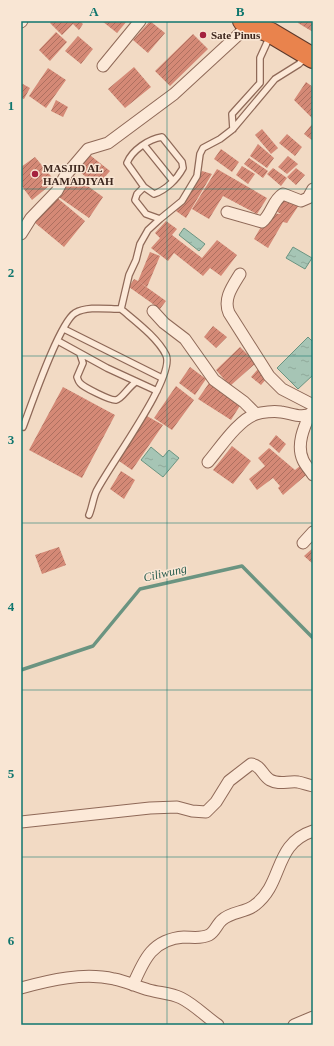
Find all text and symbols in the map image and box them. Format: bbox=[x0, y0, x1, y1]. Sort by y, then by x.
text: A bbox=[89, 4, 99, 19]
text: B bbox=[236, 4, 245, 19]
place label: Sate Pinus bbox=[211, 29, 261, 41]
marker: Sate Pinus bbox=[198, 30, 208, 40]
text: 1 bbox=[8, 98, 14, 113]
place label: MASJID AL HAMADIYAH bbox=[43, 162, 114, 187]
marker: MASJID AL HAMADIYAH bbox=[30, 169, 40, 179]
text: 2 bbox=[8, 265, 14, 280]
text: 3 bbox=[8, 432, 15, 447]
water label: Ciliwung bbox=[142, 561, 188, 585]
text: 4 bbox=[8, 599, 15, 614]
text: 5 bbox=[8, 766, 15, 781]
text: 6 bbox=[8, 933, 15, 948]

